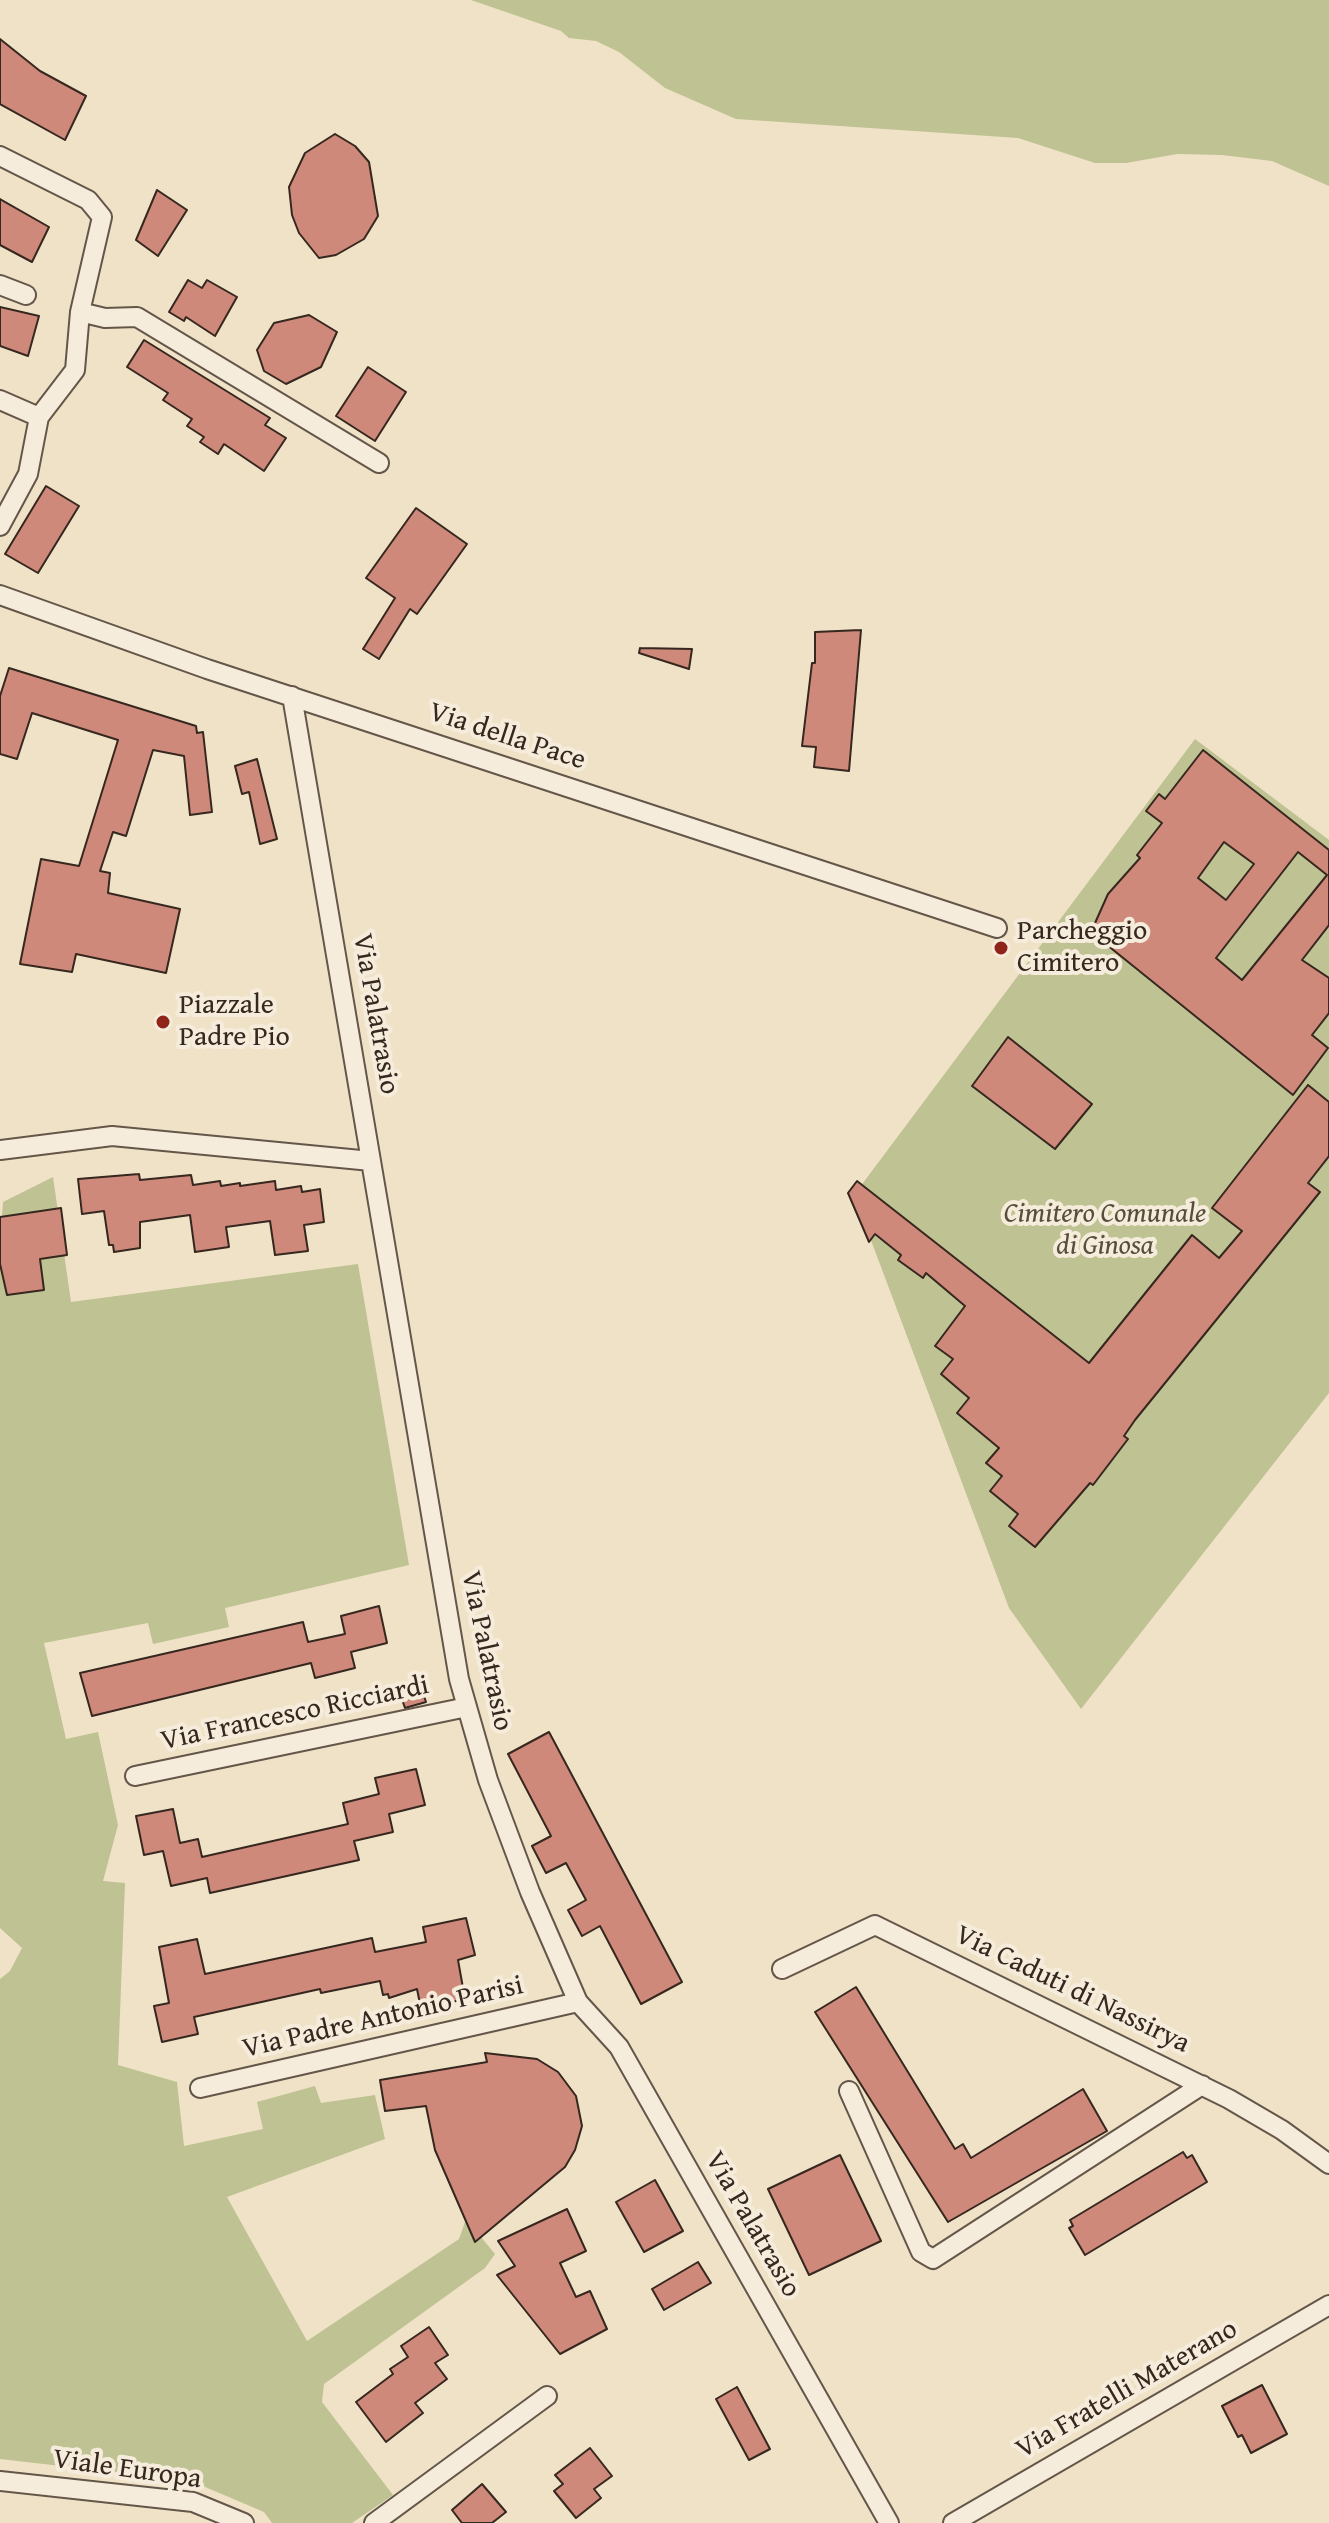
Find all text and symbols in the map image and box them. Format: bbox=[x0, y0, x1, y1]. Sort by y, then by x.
street label: Via della Pace bbox=[424, 696, 590, 778]
place label: Parcheggio Cimitero bbox=[1017, 915, 1147, 981]
street label: Via Palatrasio bbox=[344, 931, 406, 1097]
marker: Parcheggio Cimitero bbox=[992, 939, 1010, 957]
place label: Piazzale Padre Pio bbox=[179, 989, 290, 1055]
marker: Piazzale Padre Pio bbox=[154, 1013, 172, 1031]
park label: Cimitero Comunale di Ginosa bbox=[1004, 1198, 1206, 1264]
street label: Via Palatrasio bbox=[453, 1568, 519, 1734]
street label: Via Francesco Ricciardi bbox=[158, 1669, 432, 1759]
street label: Via Caduti di Nassirya bbox=[949, 1919, 1195, 2061]
street label: Via Padre Antonio Parisi bbox=[239, 1969, 527, 2067]
street label: Via Palatrasio bbox=[697, 2146, 807, 2304]
street label: Via Fratelli Materano bbox=[1010, 2313, 1244, 2467]
street label: Viale Europa bbox=[51, 2443, 203, 2497]

